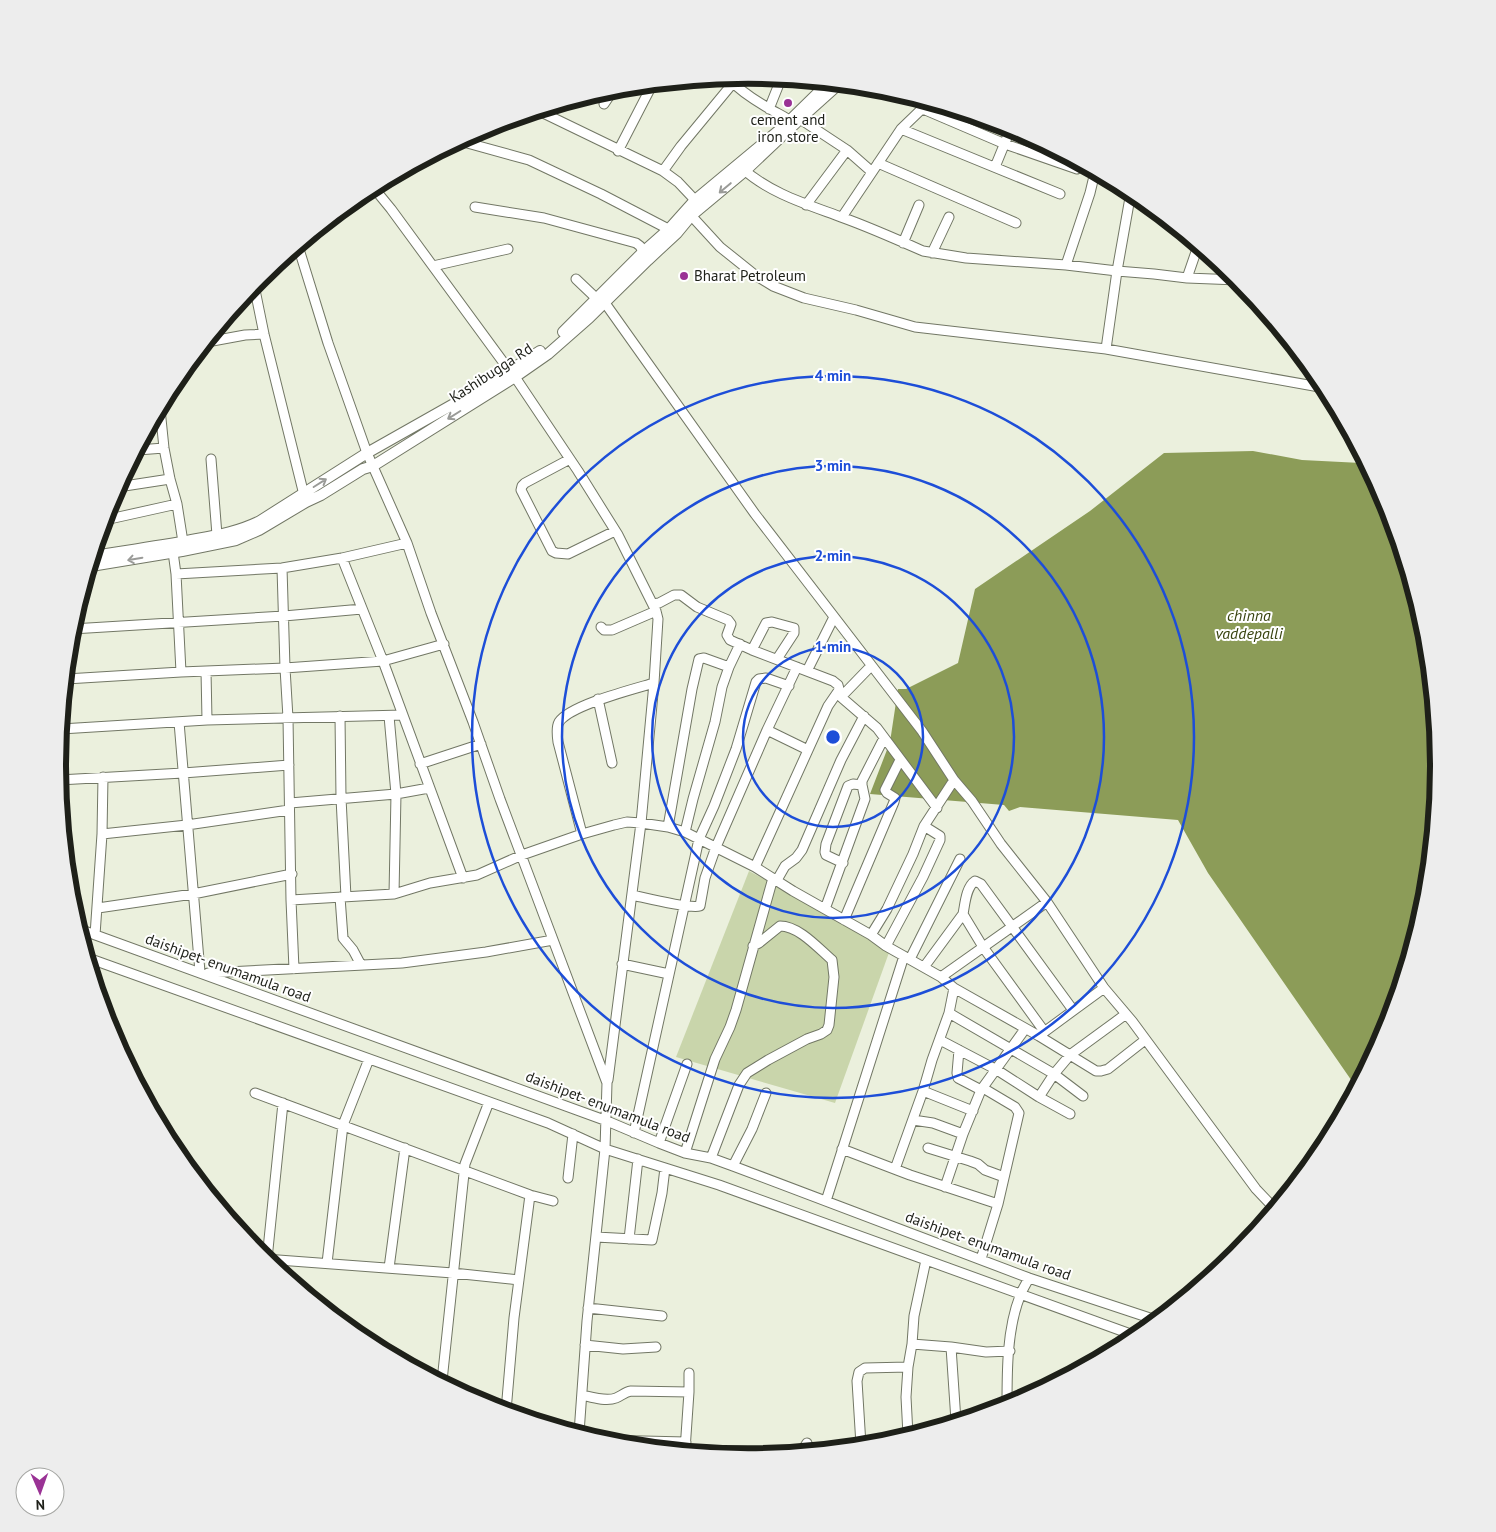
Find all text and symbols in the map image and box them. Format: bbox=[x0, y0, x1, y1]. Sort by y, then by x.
marker: cement and iron store bbox=[782, 97, 794, 109]
place label: cement and iron store bbox=[751, 110, 825, 146]
one-way arrow bbox=[719, 182, 732, 193]
place label: Bharat Petroleum bbox=[694, 266, 806, 285]
marker: Bharat Petroleum bbox=[678, 270, 690, 282]
street label: Kashibugga Rd bbox=[446, 339, 536, 407]
text: 4 min bbox=[815, 366, 851, 385]
one-way arrow bbox=[448, 410, 462, 420]
text: 3 min bbox=[815, 456, 851, 475]
one-way arrow bbox=[312, 478, 326, 488]
text: 2 min bbox=[815, 546, 851, 565]
one-way arrow bbox=[127, 554, 143, 564]
water label: chinna vaddepalli bbox=[1215, 605, 1283, 643]
text: 1 min bbox=[815, 637, 851, 656]
centre of rings bbox=[824, 728, 842, 746]
street label: daishipet- enumamula road bbox=[143, 929, 314, 1006]
street label: daishipet- enumamula road bbox=[523, 1066, 693, 1147]
street label: daishipet- enumamula road bbox=[903, 1207, 1074, 1284]
north arrow bbox=[15, 1467, 65, 1517]
text: N bbox=[36, 1496, 45, 1514]

